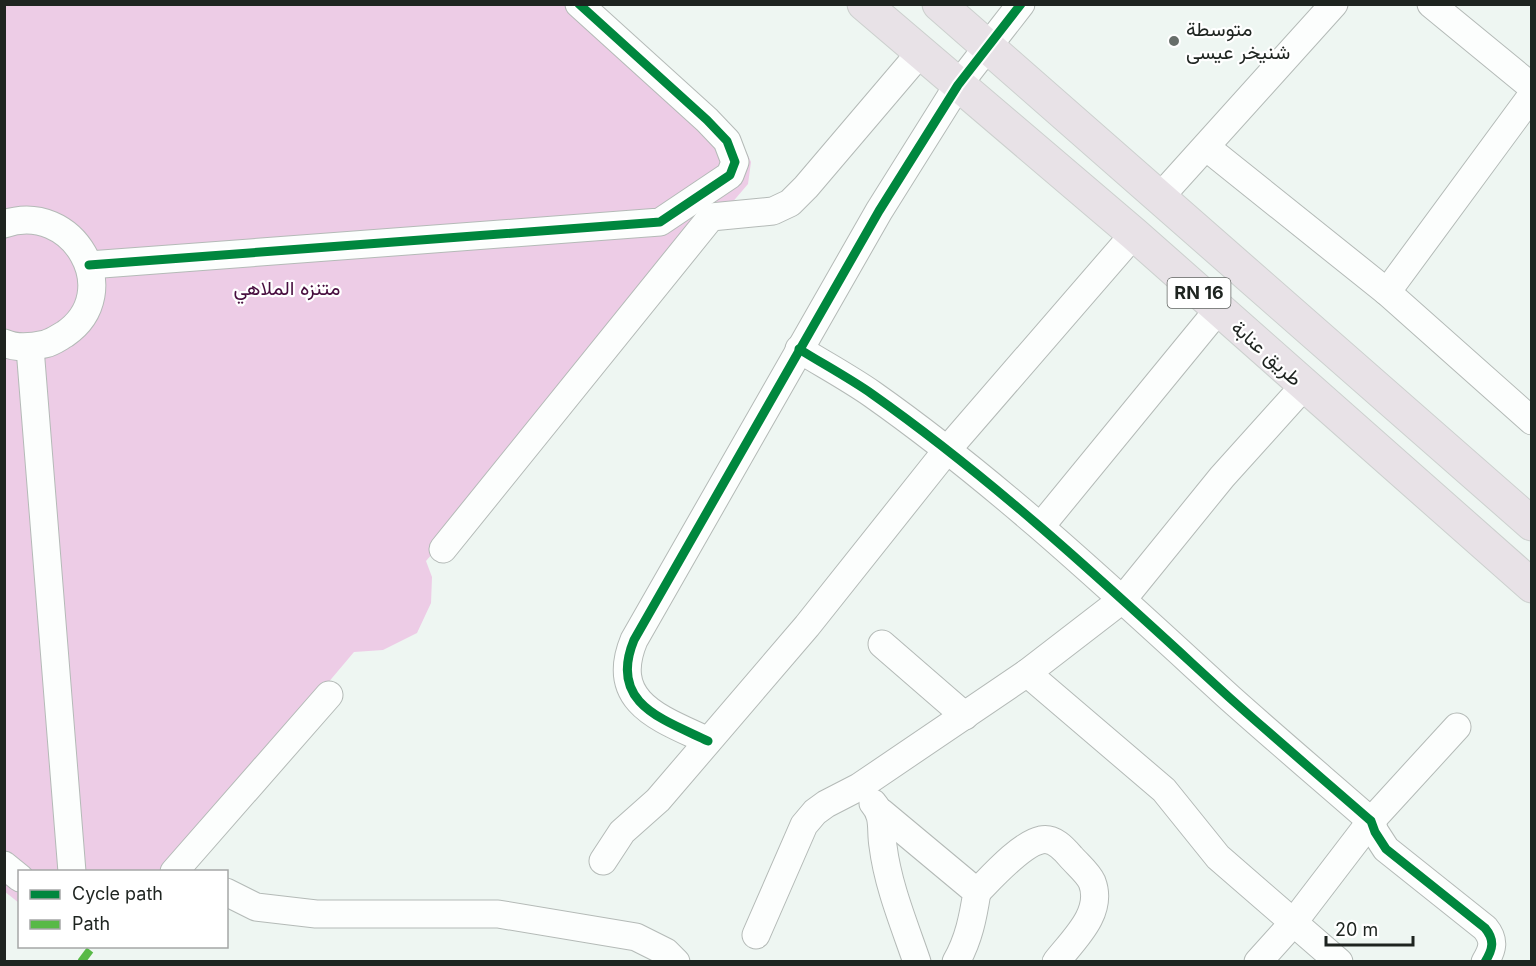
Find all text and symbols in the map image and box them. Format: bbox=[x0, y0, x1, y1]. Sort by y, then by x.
place label: متوسطة شنيخر عيسى bbox=[1186, 17, 1290, 65]
marker: متوسطة شنيخر عيسى bbox=[1167, 34, 1181, 48]
park label: متنزه الملاهي bbox=[234, 276, 340, 305]
road number: RN 16 bbox=[1168, 278, 1230, 308]
street label: طريق عنابة bbox=[1226, 315, 1307, 392]
legend bbox=[18, 870, 228, 948]
text: Cycle path bbox=[72, 883, 163, 904]
scale bar bbox=[1326, 909, 1413, 947]
text: Path bbox=[72, 913, 110, 934]
text: 20 m bbox=[1335, 919, 1378, 940]

